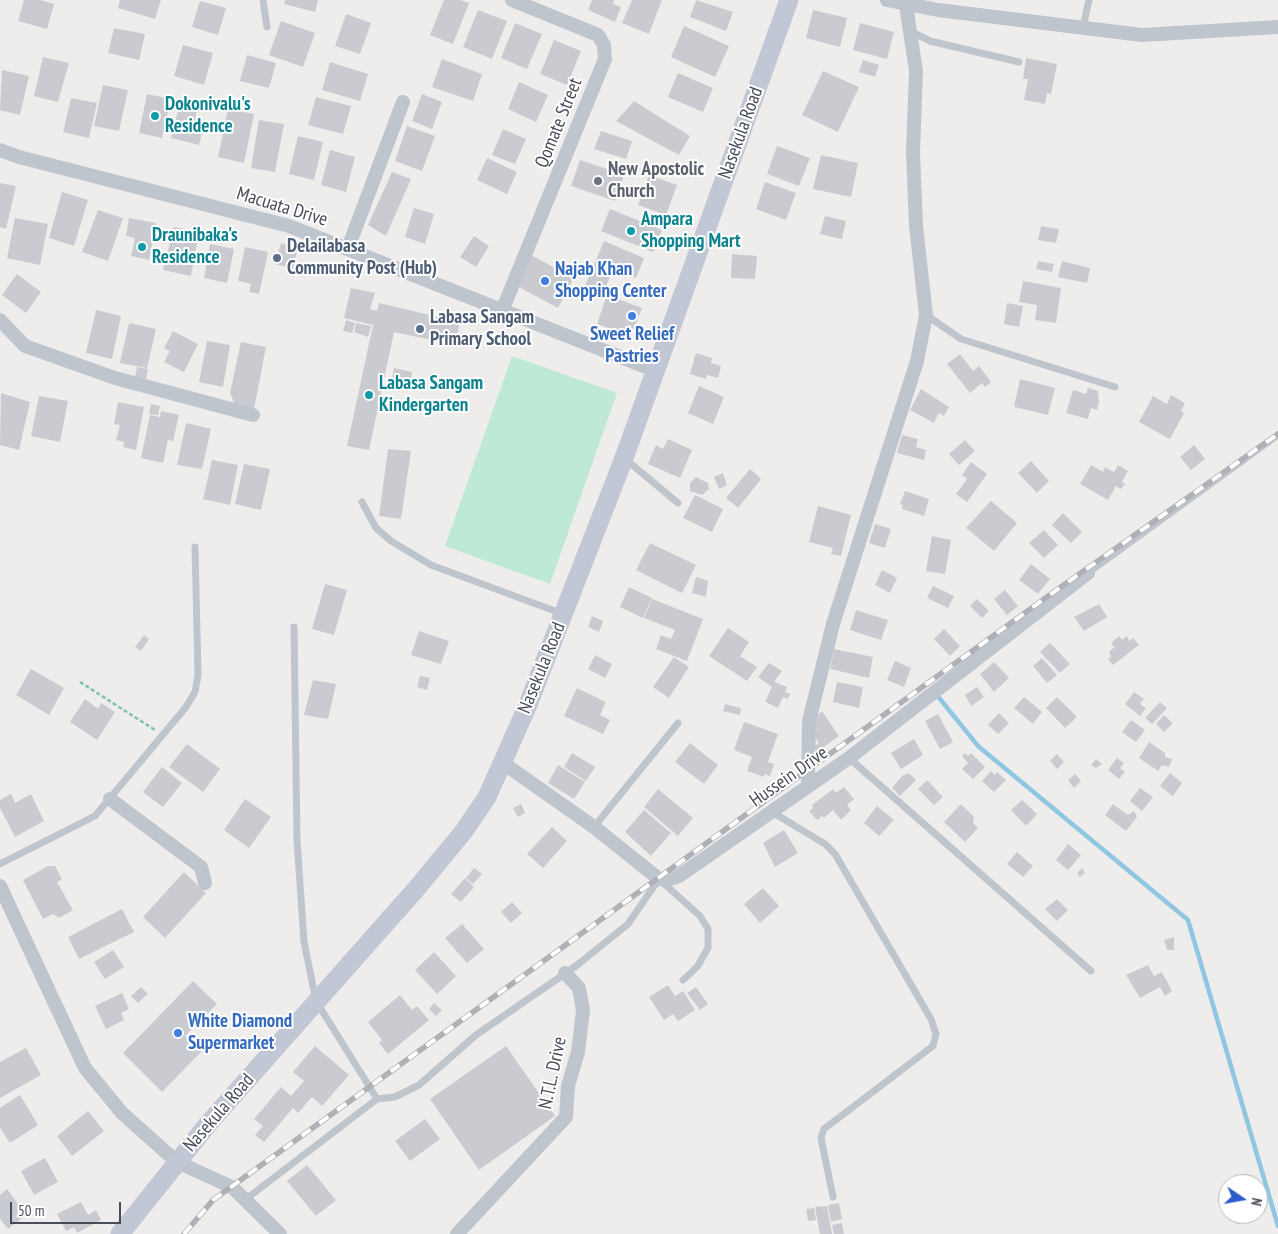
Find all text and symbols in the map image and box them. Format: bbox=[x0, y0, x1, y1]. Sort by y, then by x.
street label: Qomate Street bbox=[531, 75, 587, 171]
street label: Nasekula Road bbox=[714, 84, 768, 182]
place label: Dokonivalu's Residence bbox=[165, 94, 251, 138]
marker: Dokonivalu's Residence bbox=[149, 110, 161, 122]
place label: New Apostolic Church bbox=[608, 159, 704, 203]
marker: New Apostolic Church bbox=[592, 175, 604, 187]
street label: Macuata Drive bbox=[234, 182, 330, 232]
place label: Ampara Shopping Mart bbox=[641, 209, 740, 253]
place label: Draunibaka's Residence bbox=[152, 225, 238, 269]
marker: Ampara Shopping Mart bbox=[625, 225, 637, 237]
place label: Delailabasa Community Post (Hub) bbox=[287, 236, 437, 280]
marker: Draunibaka's Residence bbox=[136, 241, 148, 253]
marker: Delailabasa Community Post (Hub) bbox=[271, 252, 283, 264]
place label: Najab Khan Shopping Center bbox=[555, 259, 666, 303]
marker: Najab Khan Shopping Center bbox=[539, 275, 551, 287]
place label: Labasa Sangam Primary School bbox=[430, 307, 534, 351]
marker: Sweet Relief Pastries bbox=[626, 310, 638, 322]
marker: Labasa Sangam Primary School bbox=[414, 323, 426, 335]
place label: Sweet Relief Pastries bbox=[590, 324, 674, 368]
place label: Labasa Sangam Kindergarten bbox=[379, 373, 483, 417]
marker: Labasa Sangam Kindergarten bbox=[363, 389, 375, 401]
street label: Nasekula Road bbox=[513, 619, 571, 717]
street label: Hussein Drive bbox=[746, 742, 832, 812]
place label: White Diamond Supermarket bbox=[188, 1011, 292, 1055]
marker: White Diamond Supermarket bbox=[172, 1027, 184, 1039]
street label: N.T.L. Drive bbox=[534, 1035, 572, 1111]
street label: Nasekula Road bbox=[179, 1069, 259, 1157]
north arrow bbox=[1218, 1174, 1268, 1224]
scale bar bbox=[12, 1192, 124, 1224]
text: N bbox=[1247, 1196, 1266, 1207]
text: 50 m bbox=[18, 1201, 44, 1220]

